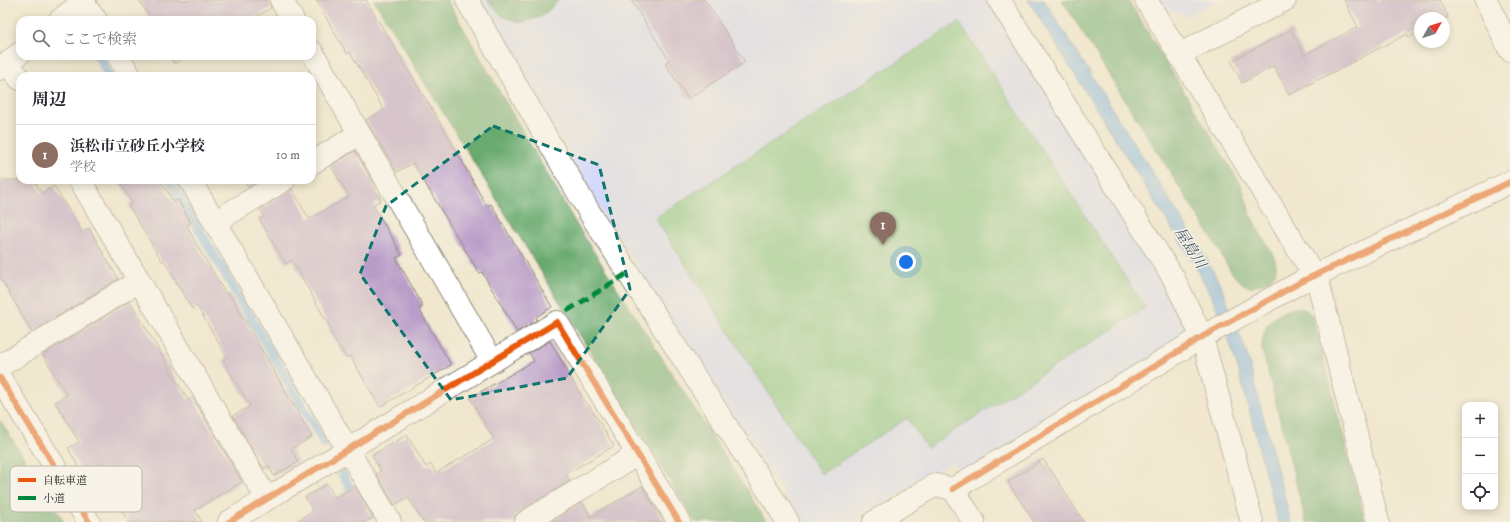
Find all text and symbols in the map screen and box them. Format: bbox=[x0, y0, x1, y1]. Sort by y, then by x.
north arrow bbox=[1414, 12, 1450, 48]
search box bbox=[16, 16, 316, 60]
icon: search bbox=[30, 27, 52, 49]
text: ここで検索 bbox=[62, 30, 137, 49]
text: 周辺 bbox=[32, 89, 66, 111]
text: 浜松市立砂丘小学校 bbox=[70, 137, 205, 156]
text: 1 bbox=[43, 147, 47, 163]
text: 10 m bbox=[276, 147, 300, 163]
text: 学校 bbox=[70, 159, 96, 175]
pin: 1 bbox=[870, 212, 896, 245]
water label: 屋島川 bbox=[1170, 224, 1211, 274]
your location bbox=[896, 252, 916, 272]
map controls bbox=[1462, 402, 1498, 510]
button: + bbox=[1462, 402, 1498, 438]
button: − bbox=[1462, 438, 1498, 474]
legend bbox=[10, 466, 142, 512]
text: 自転車道 bbox=[43, 474, 87, 488]
button: locate bbox=[1462, 474, 1498, 510]
text: 小道 bbox=[43, 492, 65, 506]

